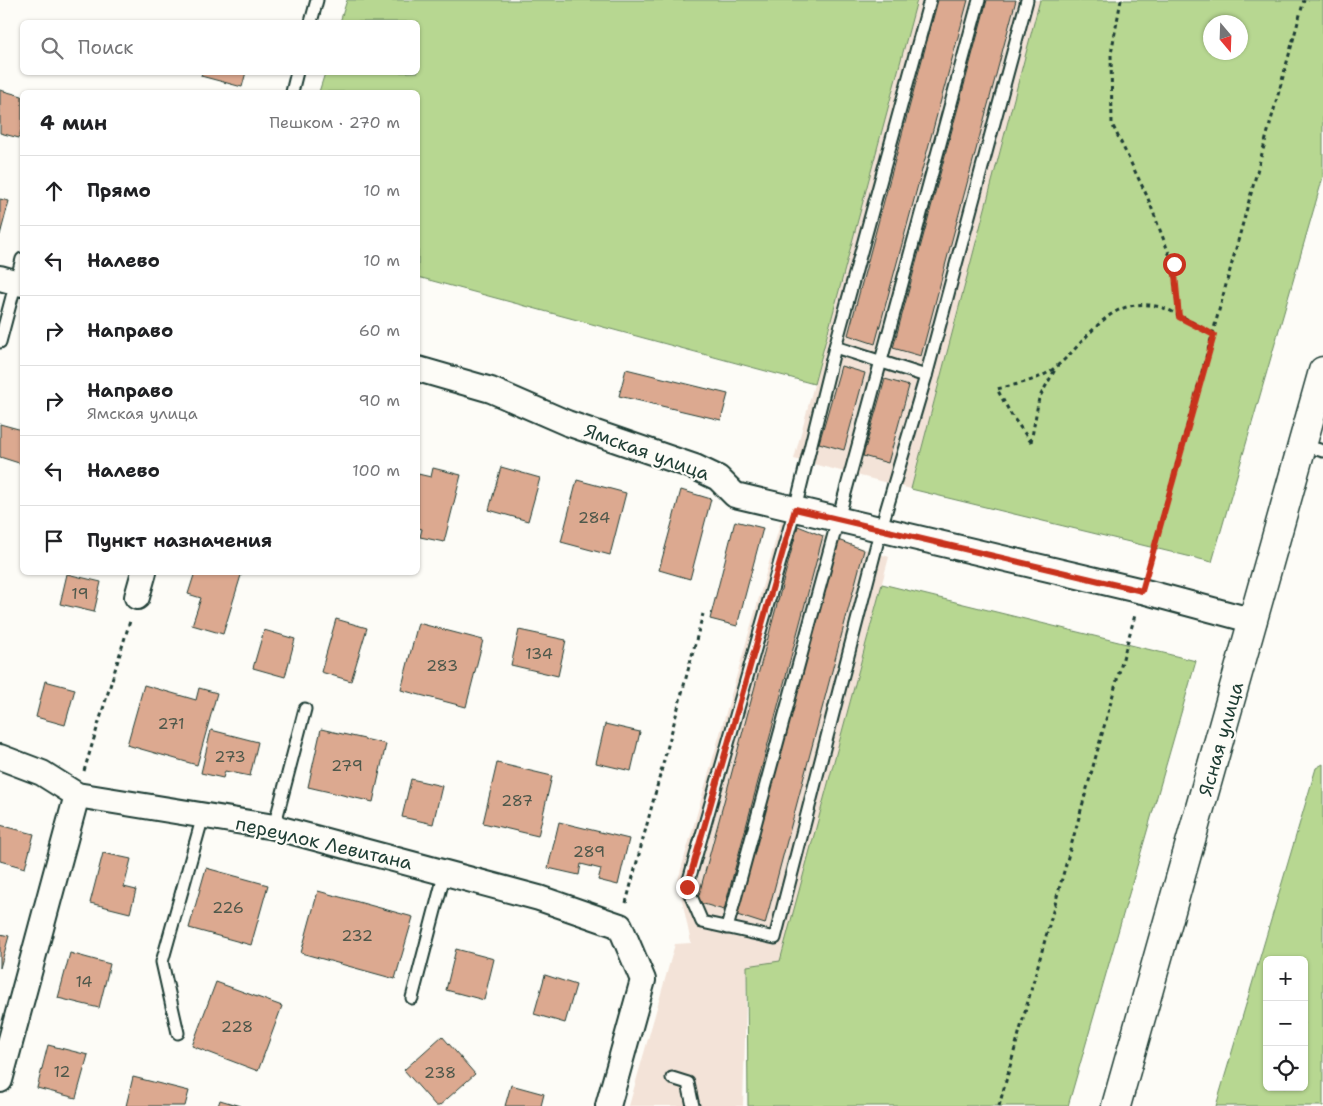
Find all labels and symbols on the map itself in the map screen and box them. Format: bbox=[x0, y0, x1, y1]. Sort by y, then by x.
north arrow bbox=[1203, 15, 1248, 60]
route start bbox=[1163, 253, 1186, 276]
street label: Ямская улица bbox=[581, 418, 713, 486]
house number: 284 bbox=[578, 507, 610, 528]
house number: 19 bbox=[71, 583, 89, 604]
house number: 134 bbox=[525, 643, 553, 664]
house number: 283 bbox=[426, 655, 458, 676]
street label: Ясная улица bbox=[1193, 679, 1249, 799]
house number: 271 bbox=[157, 713, 185, 734]
house number: 273 bbox=[214, 746, 246, 767]
house number: 279 bbox=[331, 755, 363, 776]
house number: 287 bbox=[501, 790, 533, 811]
street label: переулок Левитана bbox=[233, 811, 415, 876]
house number: 289 bbox=[573, 841, 605, 862]
route end bbox=[676, 876, 699, 899]
house number: 226 bbox=[212, 897, 244, 918]
house number: 232 bbox=[341, 925, 373, 946]
house number: 14 bbox=[75, 971, 93, 992]
house number: 228 bbox=[221, 1016, 253, 1037]
house number: 12 bbox=[53, 1061, 71, 1082]
house number: 238 bbox=[424, 1062, 456, 1083]

